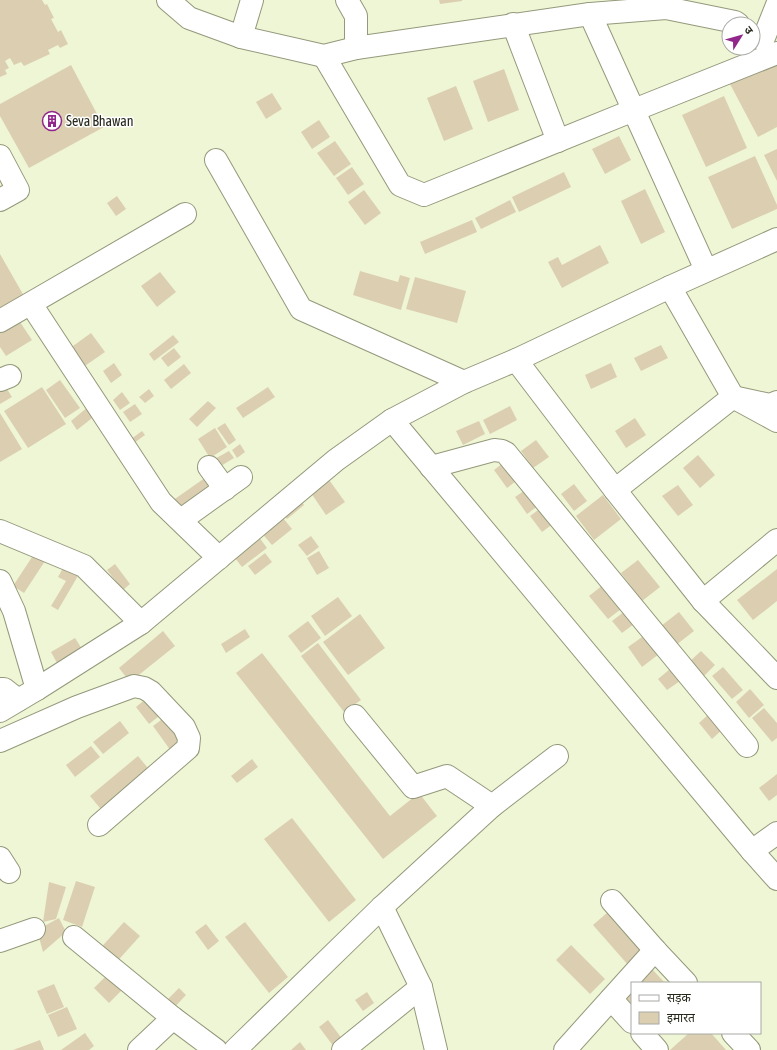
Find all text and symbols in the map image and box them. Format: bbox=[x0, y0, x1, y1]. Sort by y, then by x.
north arrow bbox=[721, 16, 761, 56]
text: उ bbox=[742, 24, 756, 37]
building icon: Seva Bhawan bbox=[41, 110, 63, 132]
place label: Seva Bhawan bbox=[66, 113, 134, 129]
legend bbox=[631, 982, 761, 1034]
text: सड़क bbox=[667, 991, 692, 1005]
text: इमारत bbox=[667, 1011, 696, 1025]

